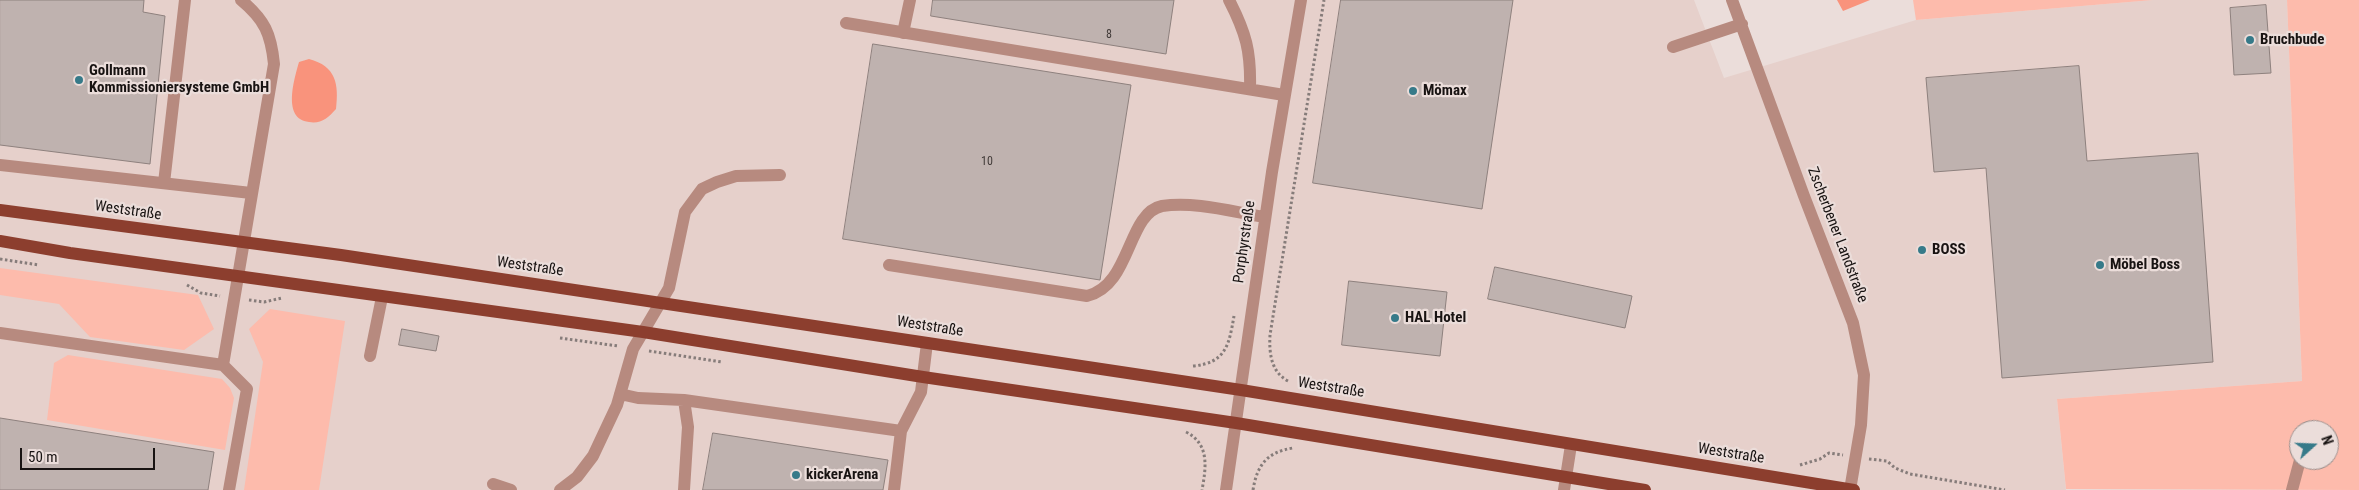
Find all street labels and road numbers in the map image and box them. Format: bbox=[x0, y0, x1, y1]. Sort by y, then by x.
street label: Zscherbener Landstraße bbox=[1803, 165, 1871, 305]
street label: Weststraße bbox=[94, 197, 162, 225]
street label: Porphyrstraße bbox=[1230, 199, 1260, 285]
street label: Weststraße bbox=[496, 253, 564, 281]
street label: Weststraße bbox=[895, 313, 965, 341]
street label: Weststraße bbox=[1296, 374, 1366, 402]
street label: Weststraße bbox=[1696, 440, 1766, 468]

